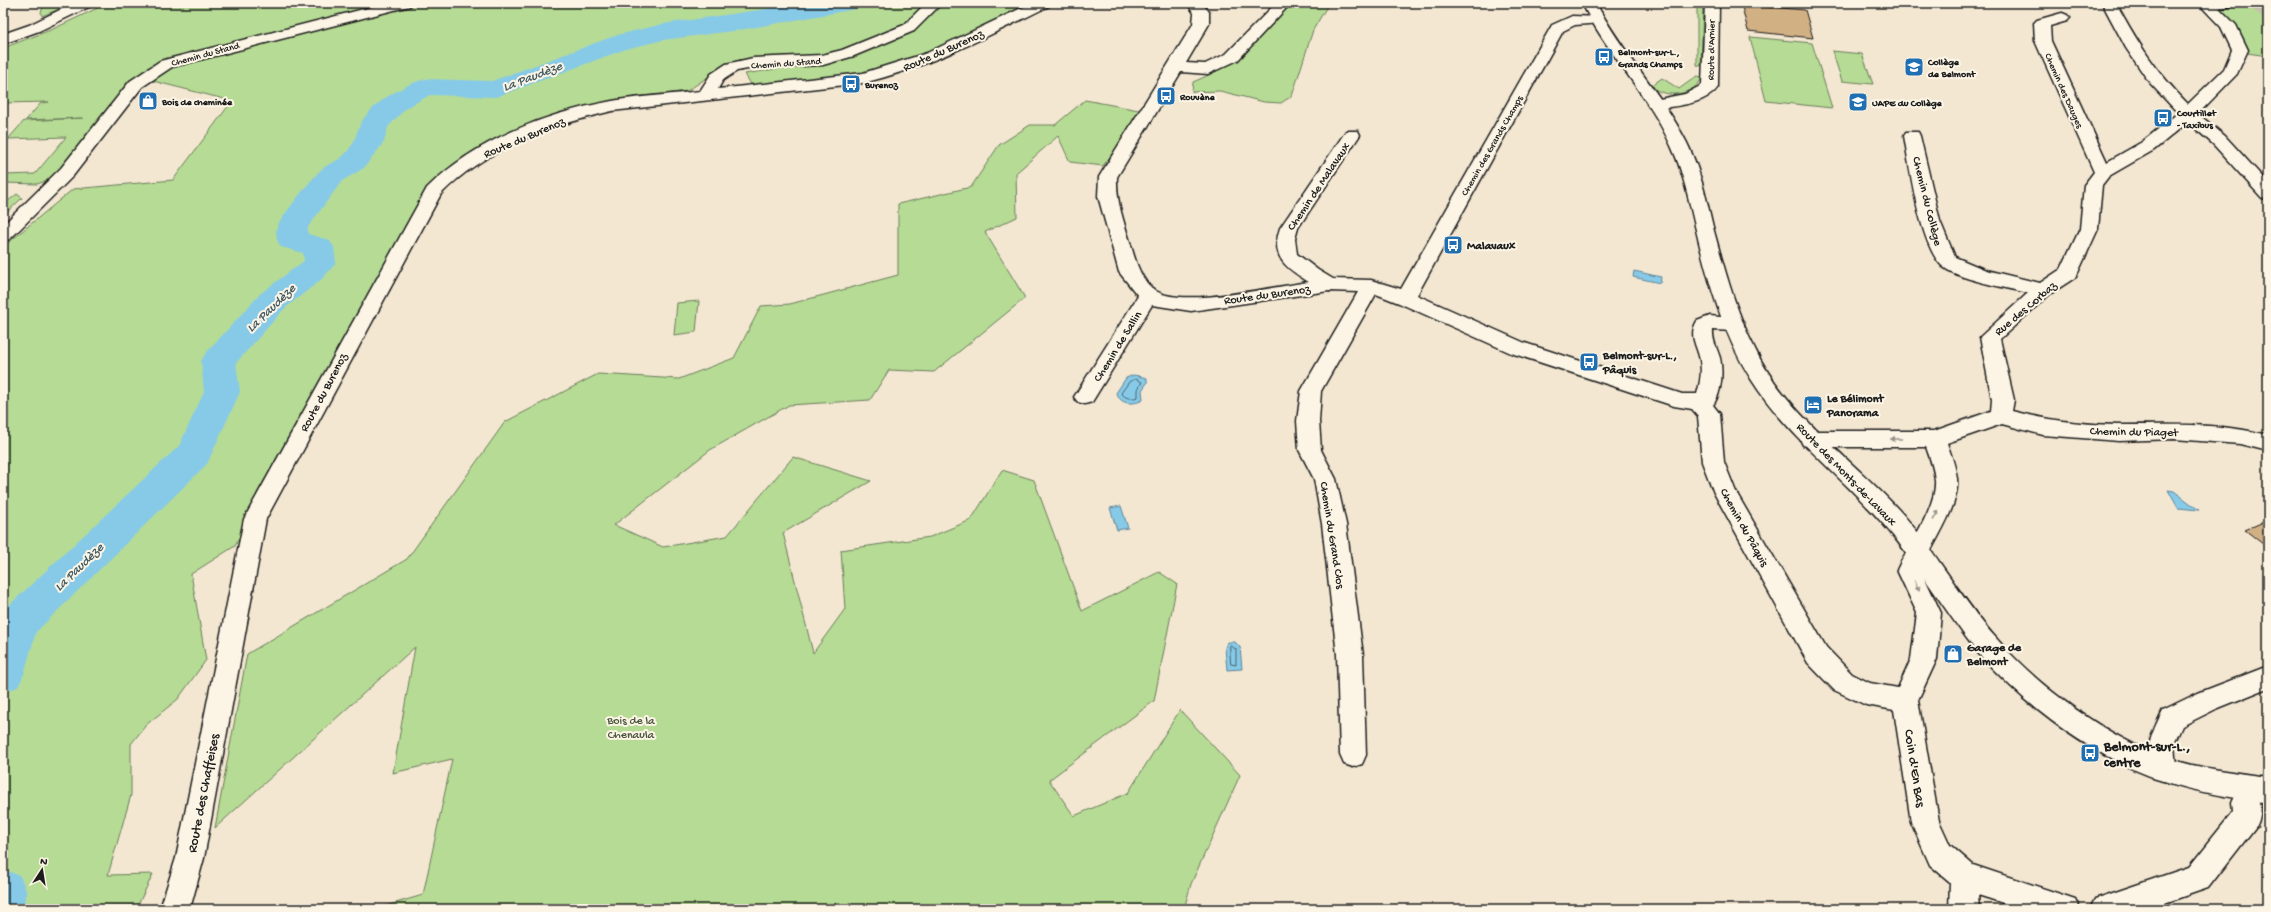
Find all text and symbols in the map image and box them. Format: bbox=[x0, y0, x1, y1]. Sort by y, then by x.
street label: Route d'Arnier bbox=[1705, 18, 1719, 80]
street label: Route du Burenoz bbox=[901, 27, 987, 76]
street label: Chemin du Stand bbox=[170, 40, 242, 70]
bus stop icon: Belmont-sur-L., Grands Champs bbox=[1593, 46, 1615, 68]
place label: Belmont-sur-L., Grands Champs bbox=[1617, 47, 1683, 71]
street label: Chemin des Dauges bbox=[2041, 52, 2085, 130]
street label: Chemin du Stand bbox=[751, 55, 823, 72]
school or university icon: Collège de Belmont bbox=[1903, 56, 1925, 78]
place label: Collège de Belmont bbox=[1927, 57, 1976, 81]
water label: La Paudèze bbox=[501, 59, 566, 96]
bus stop icon: Burenoz bbox=[840, 73, 862, 95]
place label: Burenoz bbox=[864, 80, 898, 92]
bus stop icon: Rouvène bbox=[1155, 85, 1177, 107]
shop icon: Bois de cheminée bbox=[137, 90, 159, 112]
school or university icon: UAPE du Collège bbox=[1847, 91, 1869, 113]
place label: Rouvène bbox=[1179, 92, 1215, 104]
street label: Chemin des Grands Champs bbox=[1459, 94, 1526, 198]
place label: Bois de cheminée bbox=[161, 97, 233, 109]
place label: UAPE du Collège bbox=[1872, 98, 1943, 110]
bus stop icon: Courtillet - Taxibus bbox=[2152, 107, 2174, 129]
place label: Courtillet - Taxibus bbox=[2176, 108, 2217, 132]
street label: Route du Burenoz bbox=[482, 115, 568, 162]
street label: Chemin de Malavaux bbox=[1285, 140, 1355, 234]
street label: Chemin du Collège bbox=[1908, 155, 1944, 248]
bus stop icon: Malavaux bbox=[1442, 234, 1464, 256]
place label: Malavaux bbox=[1467, 240, 1516, 254]
street label: Rue des Corbaz bbox=[1992, 279, 2061, 340]
water label: La Paudèze bbox=[244, 281, 300, 336]
street label: Route du Burenoz bbox=[1223, 283, 1312, 309]
street label: Chemin de Sallin bbox=[1091, 309, 1146, 385]
place label: Belmont-sur-L., Pâquis bbox=[1602, 350, 1677, 378]
street label: Route du Burenoz bbox=[298, 351, 352, 435]
bus stop icon: Belmont-sur-L., Pâquis bbox=[1578, 351, 1600, 373]
place label: Le Bélimont Panorama bbox=[1826, 393, 1884, 421]
hotel icon: Le Bélimont Panorama bbox=[1802, 394, 1824, 416]
street label: Route des Monts-de-Lavaux bbox=[1793, 421, 1899, 530]
street label: Chemin du Piaget bbox=[2090, 425, 2179, 441]
one-way arrow bbox=[1889, 436, 1902, 442]
street label: Chemin du Grand Clos bbox=[1316, 481, 1346, 590]
street label: Chemin du Pâquis bbox=[1716, 486, 1771, 570]
one-way arrow bbox=[1932, 509, 1939, 521]
water label: La Paudèze bbox=[52, 540, 108, 595]
one-way arrow bbox=[1914, 580, 1920, 592]
place label: Garage de Belmont bbox=[1966, 642, 2022, 670]
shop icon: Garage de Belmont bbox=[1942, 643, 1964, 665]
park label: Bois de la Chenaula bbox=[606, 715, 655, 743]
street label: Coin d'En Bas bbox=[1899, 728, 1928, 809]
street label: Route des Chaffeises bbox=[185, 732, 224, 854]
place label: Belmont-sur-L., centre bbox=[2103, 739, 2190, 772]
bus stop icon: Belmont-sur-L., centre bbox=[2079, 742, 2101, 764]
north arrow bbox=[22, 850, 62, 890]
text: N bbox=[39, 856, 48, 869]

